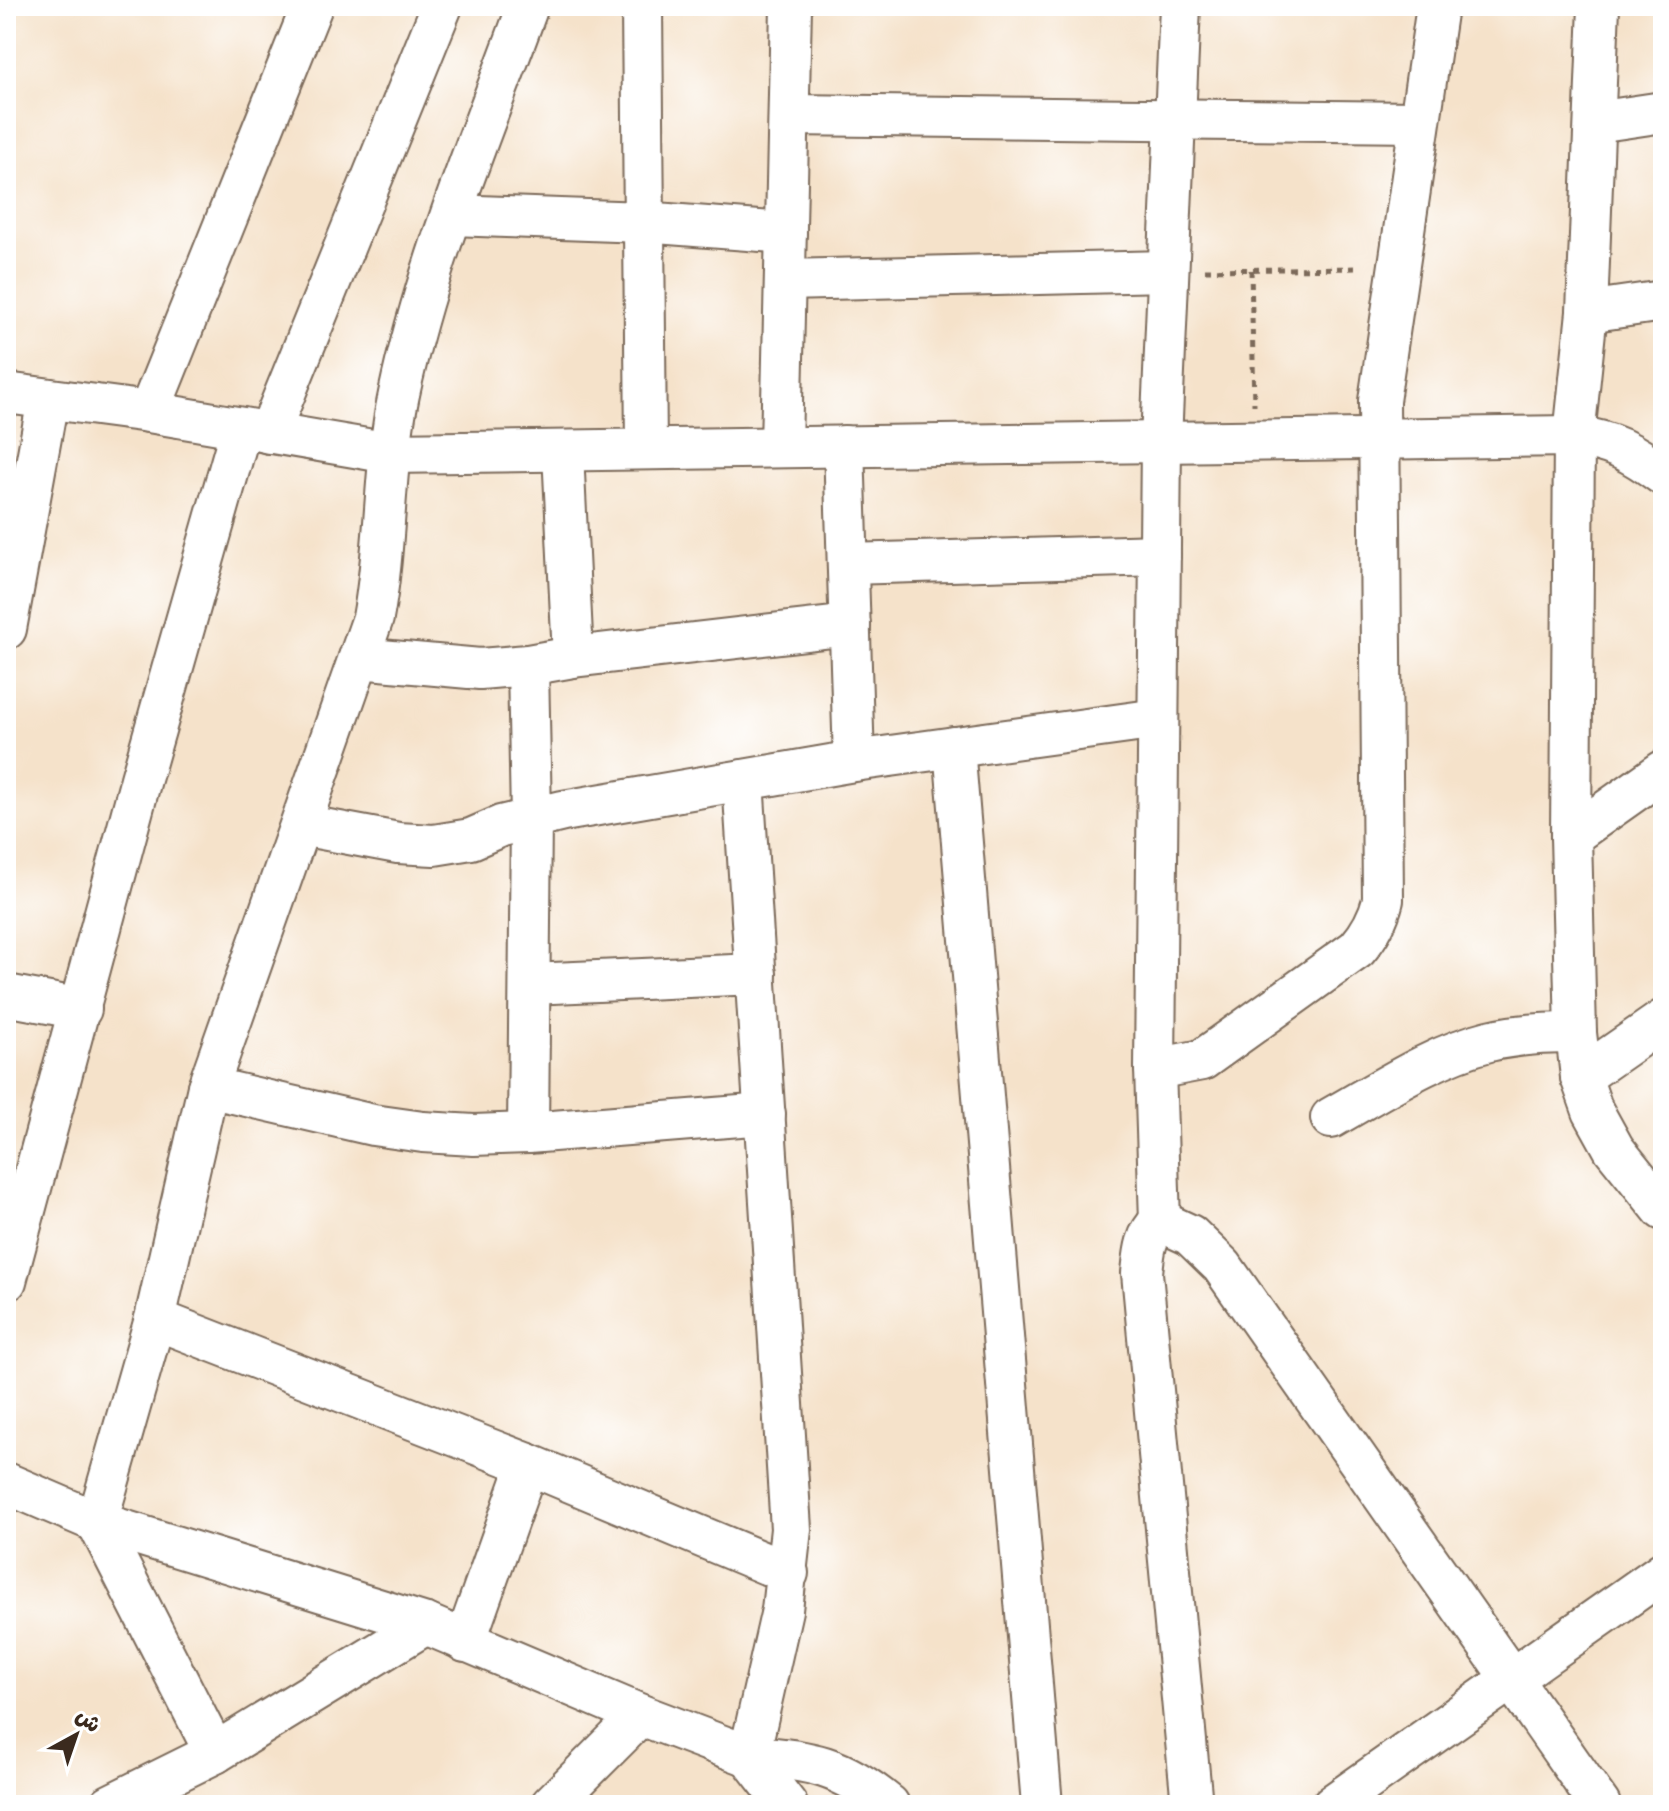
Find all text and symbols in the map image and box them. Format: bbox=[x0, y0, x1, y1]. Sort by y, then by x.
north arrow bbox=[36, 1695, 116, 1775]
text: ش bbox=[69, 1703, 106, 1740]

